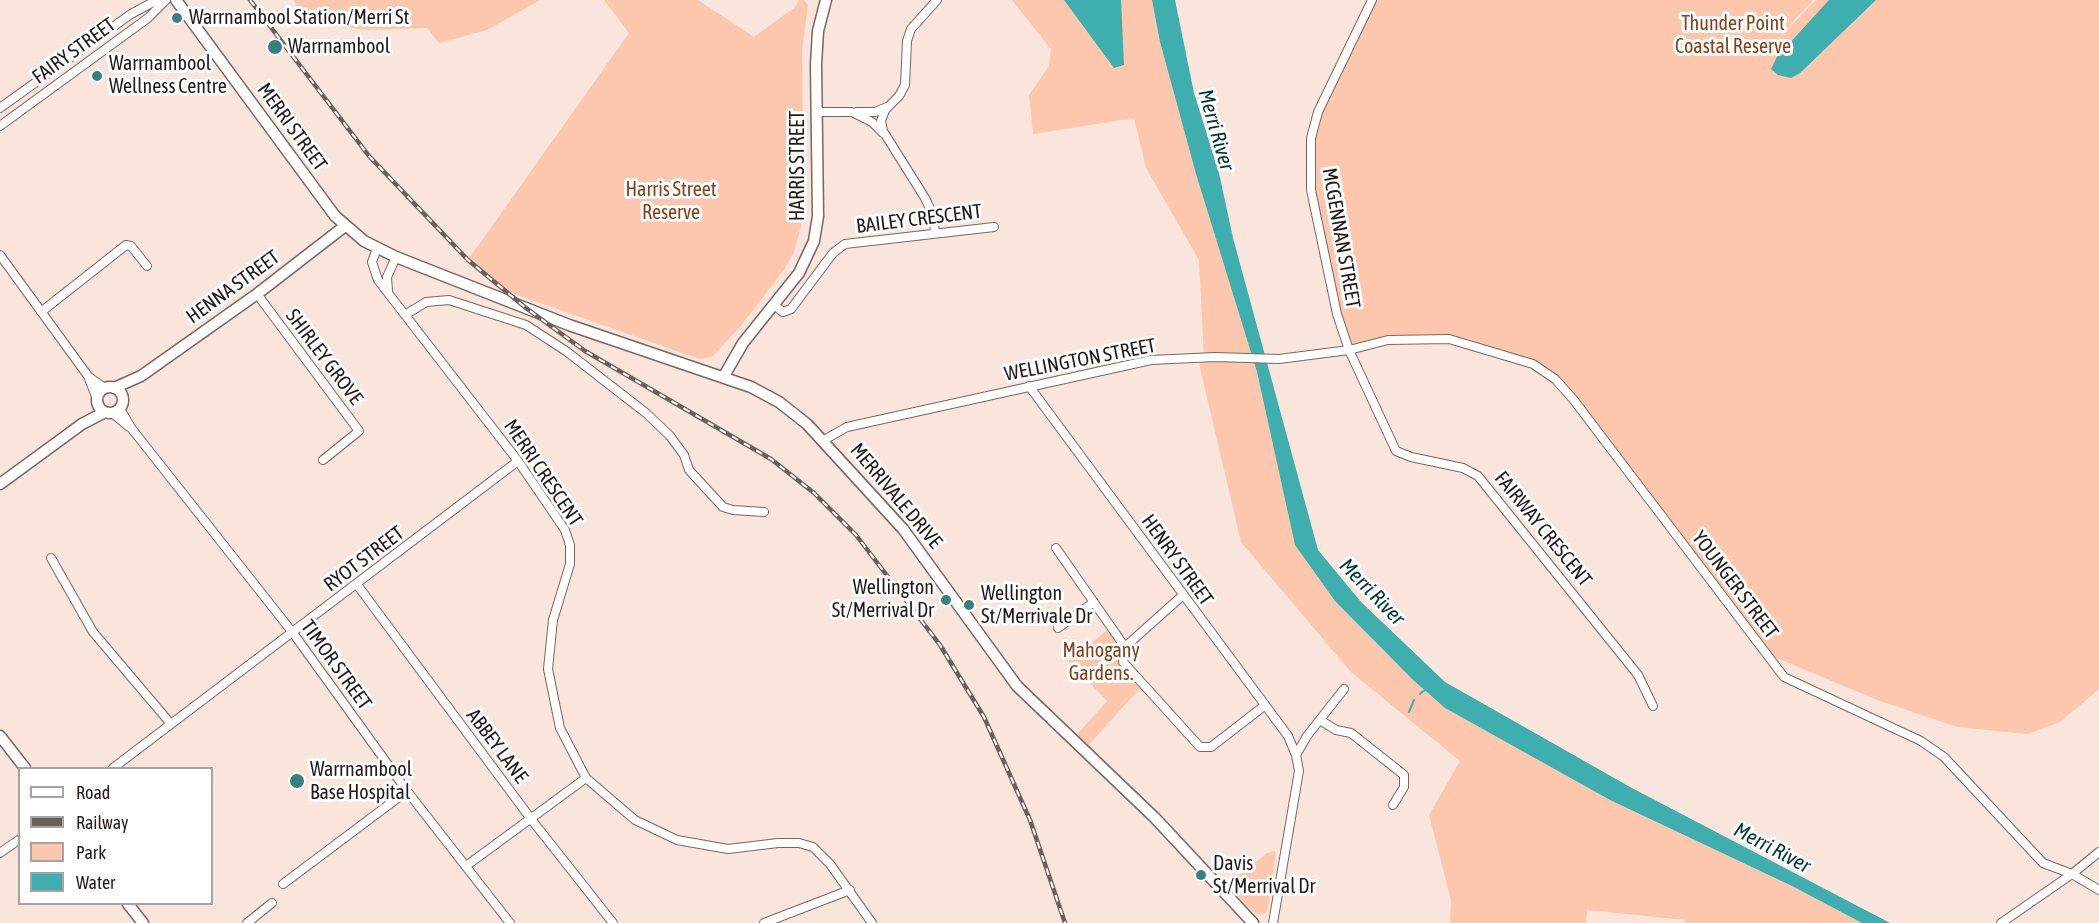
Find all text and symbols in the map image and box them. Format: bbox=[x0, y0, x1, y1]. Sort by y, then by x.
place label: Warrnambool Station/Merri St bbox=[189, 6, 409, 30]
marker: Warrnambool Station/Merri St bbox=[170, 11, 184, 25]
park label: Thunder Point Coastal Reserve bbox=[1675, 12, 1791, 59]
street label: FAIRY STREET bbox=[28, 13, 120, 89]
place label: Warrnambool bbox=[288, 35, 390, 59]
marker: Warrnambool bbox=[266, 38, 284, 56]
place label: Warrnambool Wellness Centre bbox=[109, 52, 227, 99]
marker: Warrnambool Wellness Centre bbox=[90, 69, 104, 83]
street label: MERRI STREET bbox=[252, 78, 332, 176]
water label: Merri River bbox=[1192, 87, 1240, 173]
street label: HARRIS STREET bbox=[786, 111, 810, 221]
street label: MCGENNAN STREET bbox=[1317, 166, 1365, 310]
park label: Harris Street Reserve bbox=[626, 178, 716, 225]
street label: BAILEY CRESCENT bbox=[855, 199, 983, 239]
street label: HENNA STREET bbox=[182, 245, 284, 329]
street label: SHIRLEY GROVE bbox=[280, 305, 368, 409]
street label: WELLINGTON STREET bbox=[1002, 334, 1158, 386]
street label: MERRI CRESCENT bbox=[498, 415, 588, 531]
street label: MERRIVALE DRIVE bbox=[845, 439, 947, 553]
street label: FAIRWAY CRESCENT bbox=[1489, 467, 1597, 591]
street label: HENRY STREET bbox=[1136, 510, 1218, 610]
street label: RYOT STREET bbox=[319, 521, 409, 597]
street label: YOUNGER STREET bbox=[1687, 526, 1783, 644]
water label: Merri River bbox=[1334, 553, 1410, 631]
place label: Wellington St/Merrival Dr bbox=[832, 576, 934, 623]
place label: Wellington St/Merrivale Dr bbox=[981, 582, 1092, 629]
marker: Wellington St/Merrival Dr bbox=[939, 593, 953, 607]
marker: Wellington St/Merrivale Dr bbox=[962, 598, 976, 612]
street label: TIMOR STREET bbox=[296, 616, 376, 714]
park label: Mahogany Gardens. bbox=[1062, 639, 1140, 686]
street label: ABBEY LANE bbox=[461, 704, 533, 788]
place label: Warrnambool Base Hospital bbox=[310, 758, 412, 805]
legend bbox=[18, 767, 213, 905]
marker: Warrnambool Base Hospital bbox=[288, 772, 306, 790]
text: Road bbox=[76, 782, 110, 803]
text: Railway bbox=[76, 812, 128, 833]
water label: Merri River bbox=[1729, 817, 1815, 879]
text: Park bbox=[76, 842, 106, 863]
place label: Davis St/Merrival Dr bbox=[1213, 852, 1315, 899]
marker: Davis St/Merrival Dr bbox=[1194, 868, 1208, 882]
text: Water bbox=[76, 872, 115, 893]

